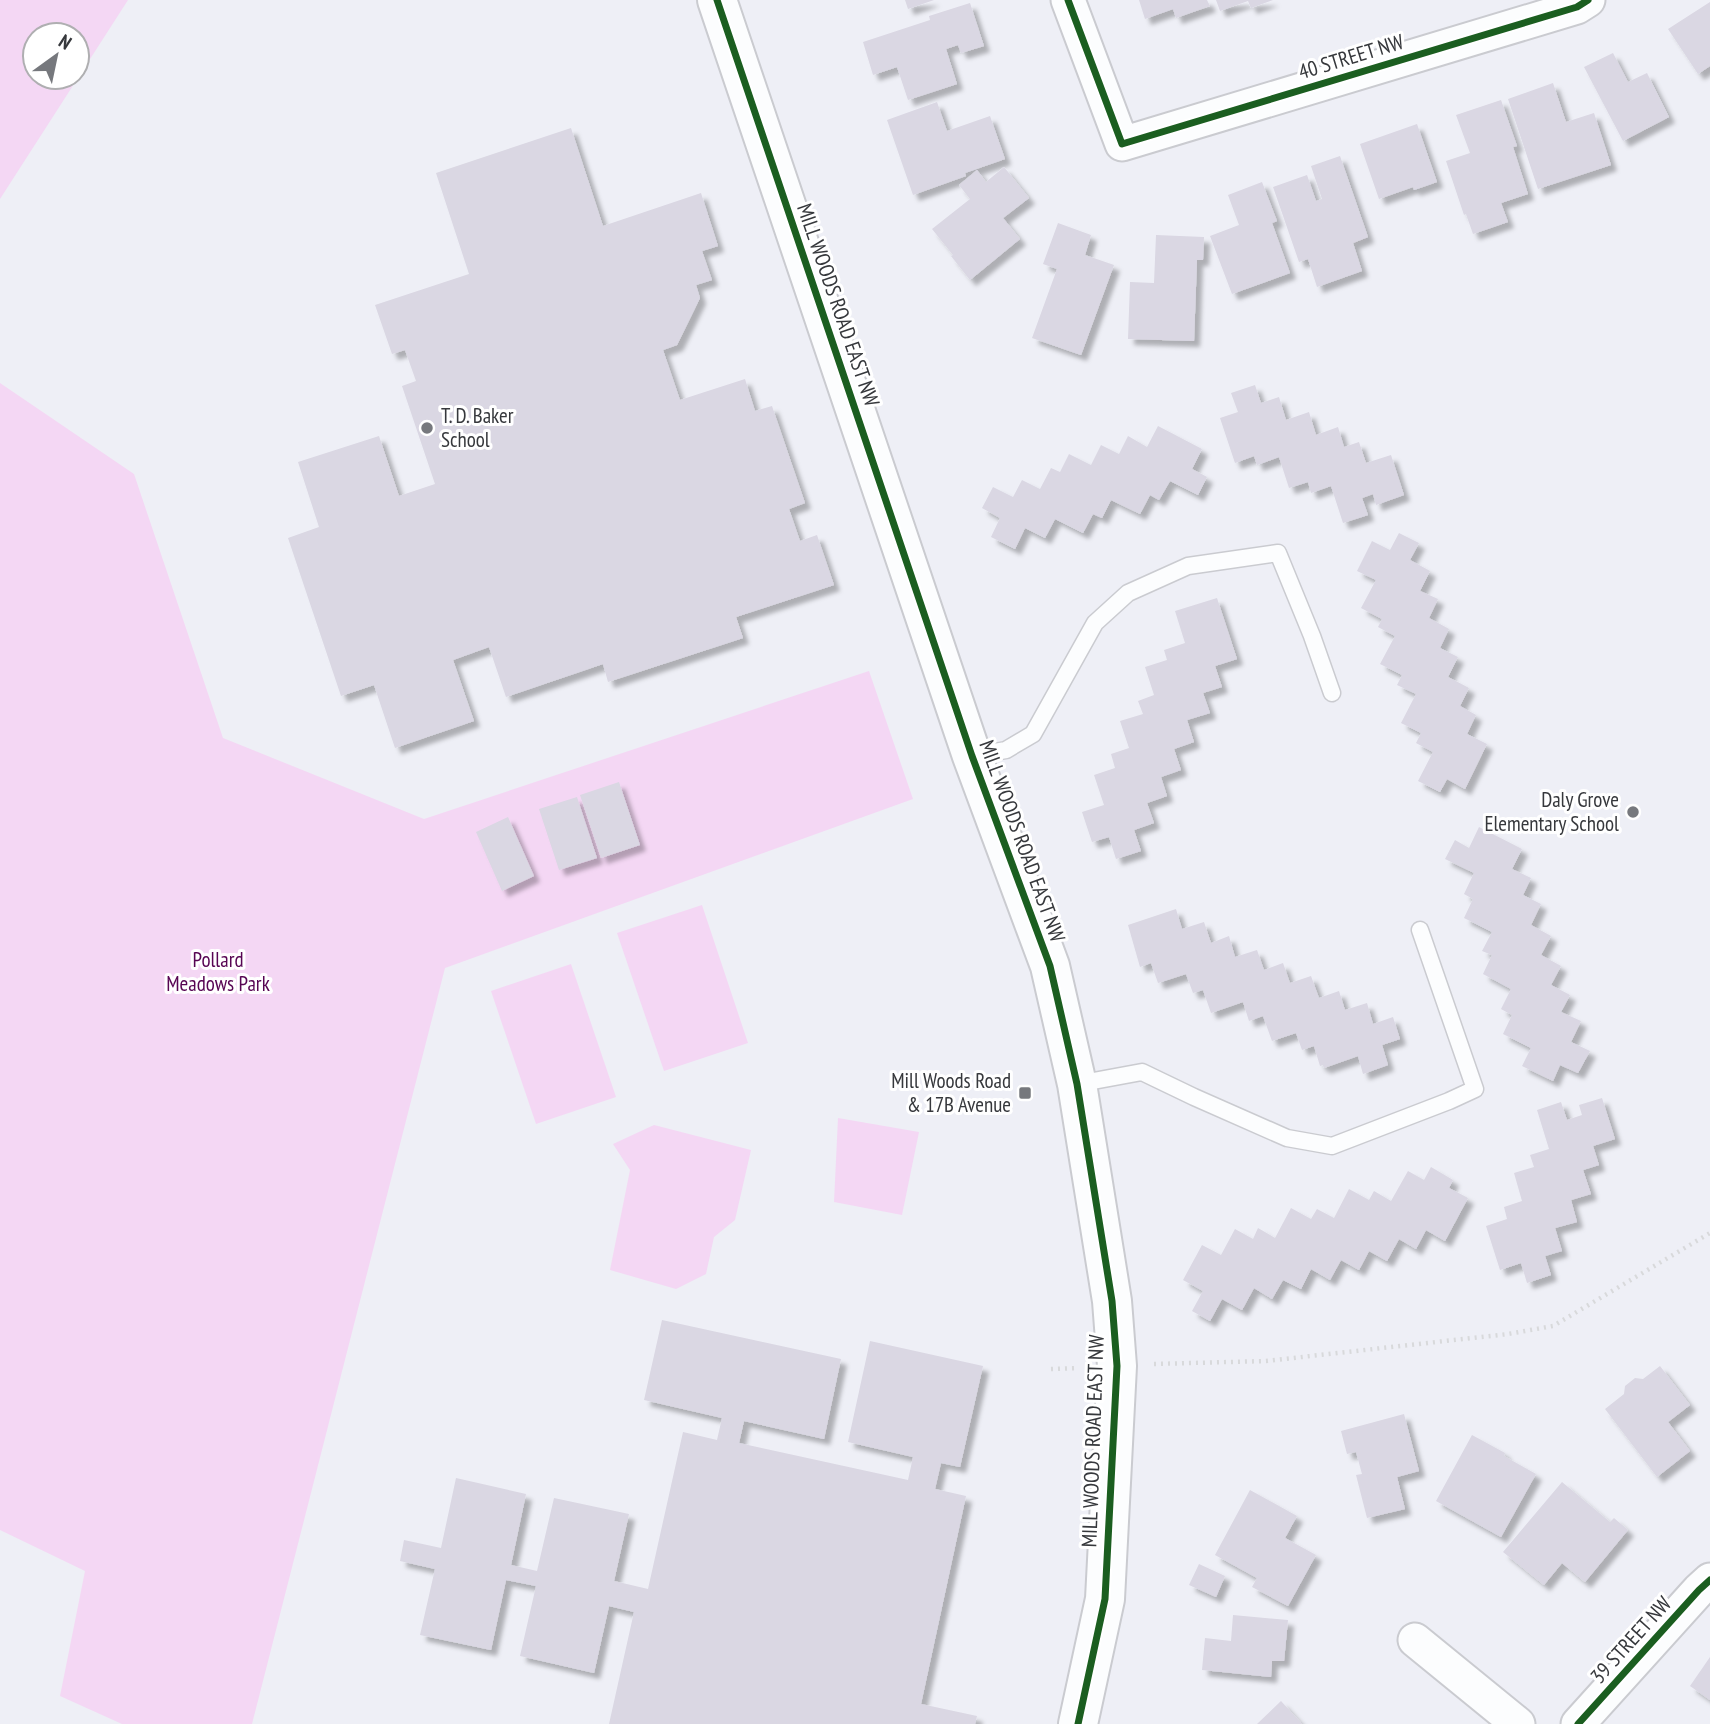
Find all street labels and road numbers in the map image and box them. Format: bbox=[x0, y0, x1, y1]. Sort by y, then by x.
street label: 40 STREET NW bbox=[1295, 28, 1407, 85]
street label: MILL WOODS ROAD EAST NW bbox=[791, 200, 886, 410]
street label: MILL WOODS ROAD EAST NW bbox=[973, 736, 1072, 945]
street label: MILL WOODS ROAD EAST NW bbox=[1075, 1334, 1110, 1548]
street label: 39 STREET NW bbox=[1584, 1590, 1677, 1689]

